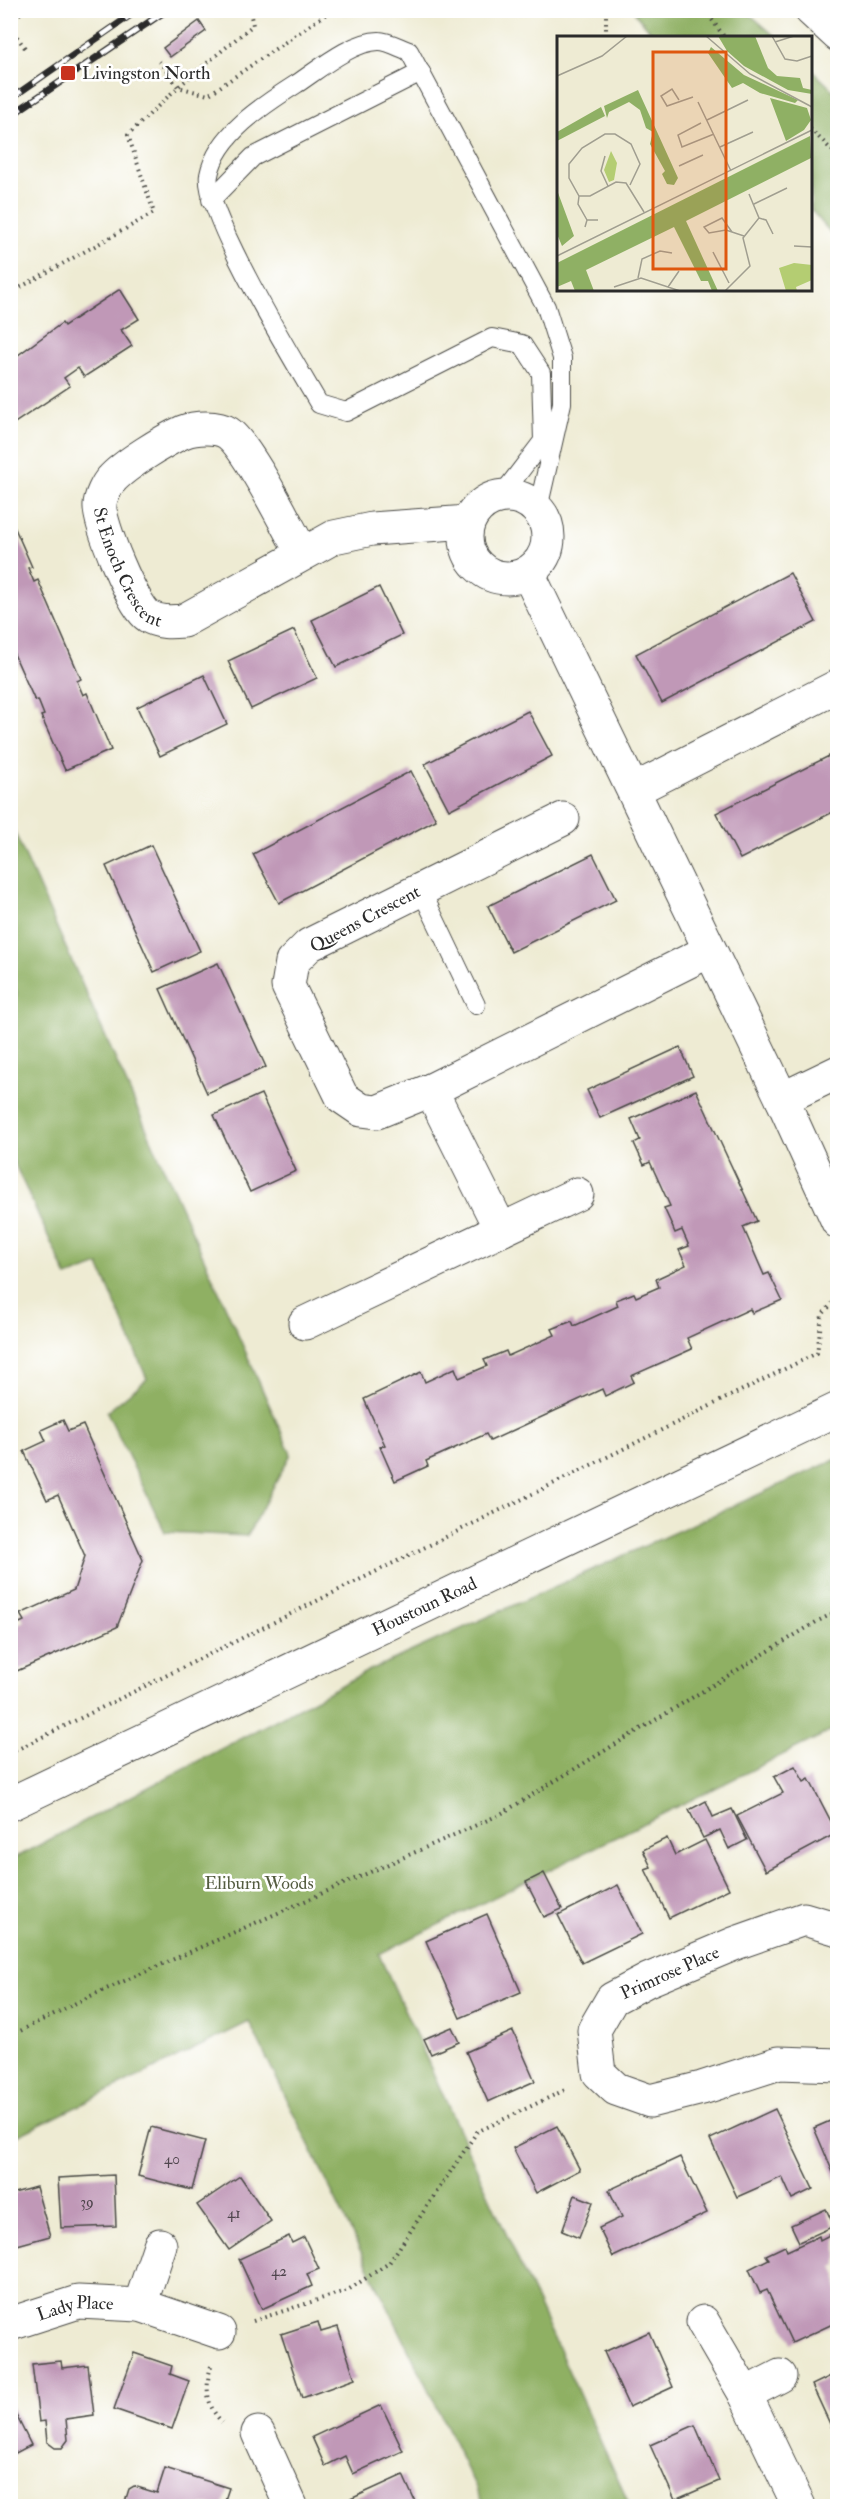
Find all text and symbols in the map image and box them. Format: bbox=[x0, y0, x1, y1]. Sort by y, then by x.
inset map bbox=[557, 36, 812, 291]
place label: Livingston North bbox=[82, 62, 211, 85]
marker: Livingston North bbox=[59, 64, 77, 82]
street label: St Enoch Crescent bbox=[88, 505, 164, 632]
street label: Queens Crescent bbox=[306, 880, 424, 958]
street label: Houstoun Road bbox=[368, 1572, 480, 1641]
park label: Eliburn Woods bbox=[204, 1872, 314, 1895]
street label: Primrose Place bbox=[617, 1941, 724, 2005]
house number: 40 bbox=[164, 2150, 180, 2169]
house number: 39 bbox=[80, 2193, 94, 2212]
house number: 41 bbox=[227, 2204, 241, 2223]
house number: 42 bbox=[271, 2262, 287, 2281]
street label: Lady Place bbox=[34, 2290, 115, 2326]

